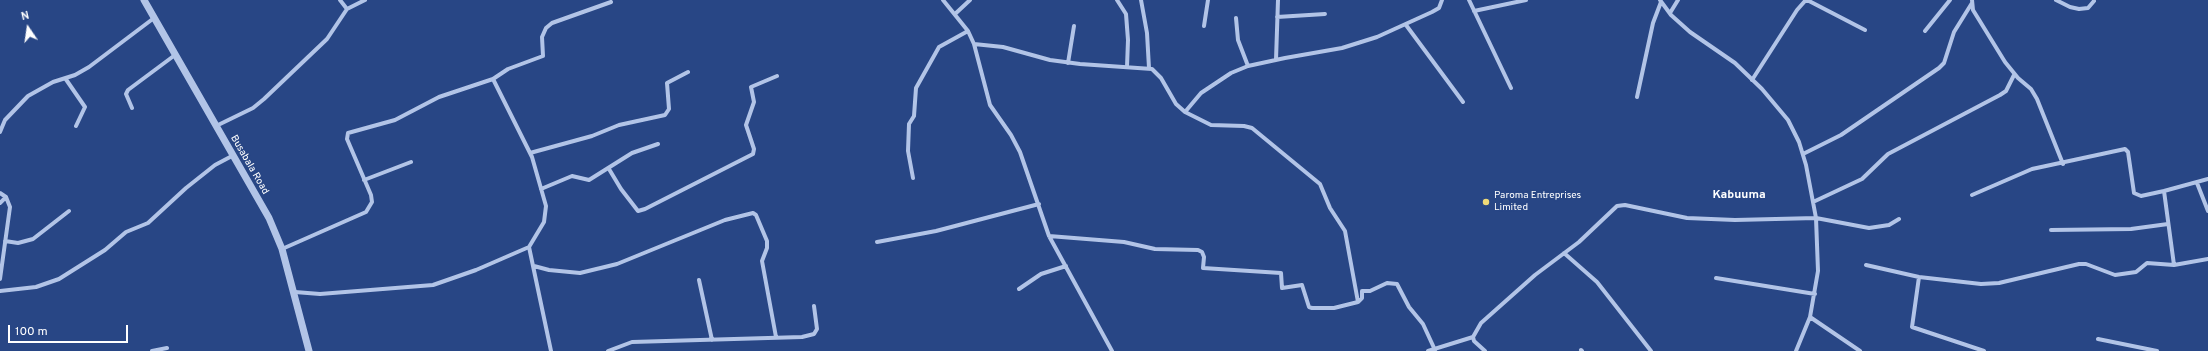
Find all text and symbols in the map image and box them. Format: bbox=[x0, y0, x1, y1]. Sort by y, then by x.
north arrow bbox=[8, 8, 48, 48]
text: N bbox=[20, 9, 31, 24]
street label: Busabala Road bbox=[227, 133, 271, 197]
district label: Kabuuma bbox=[1712, 189, 1766, 203]
place label: Paroma Entreprises Limited bbox=[1494, 190, 1581, 214]
marker: Paroma Entreprises Limited bbox=[1481, 197, 1491, 207]
scale bar bbox=[10, 317, 130, 343]
text: 100 m bbox=[15, 324, 48, 340]

